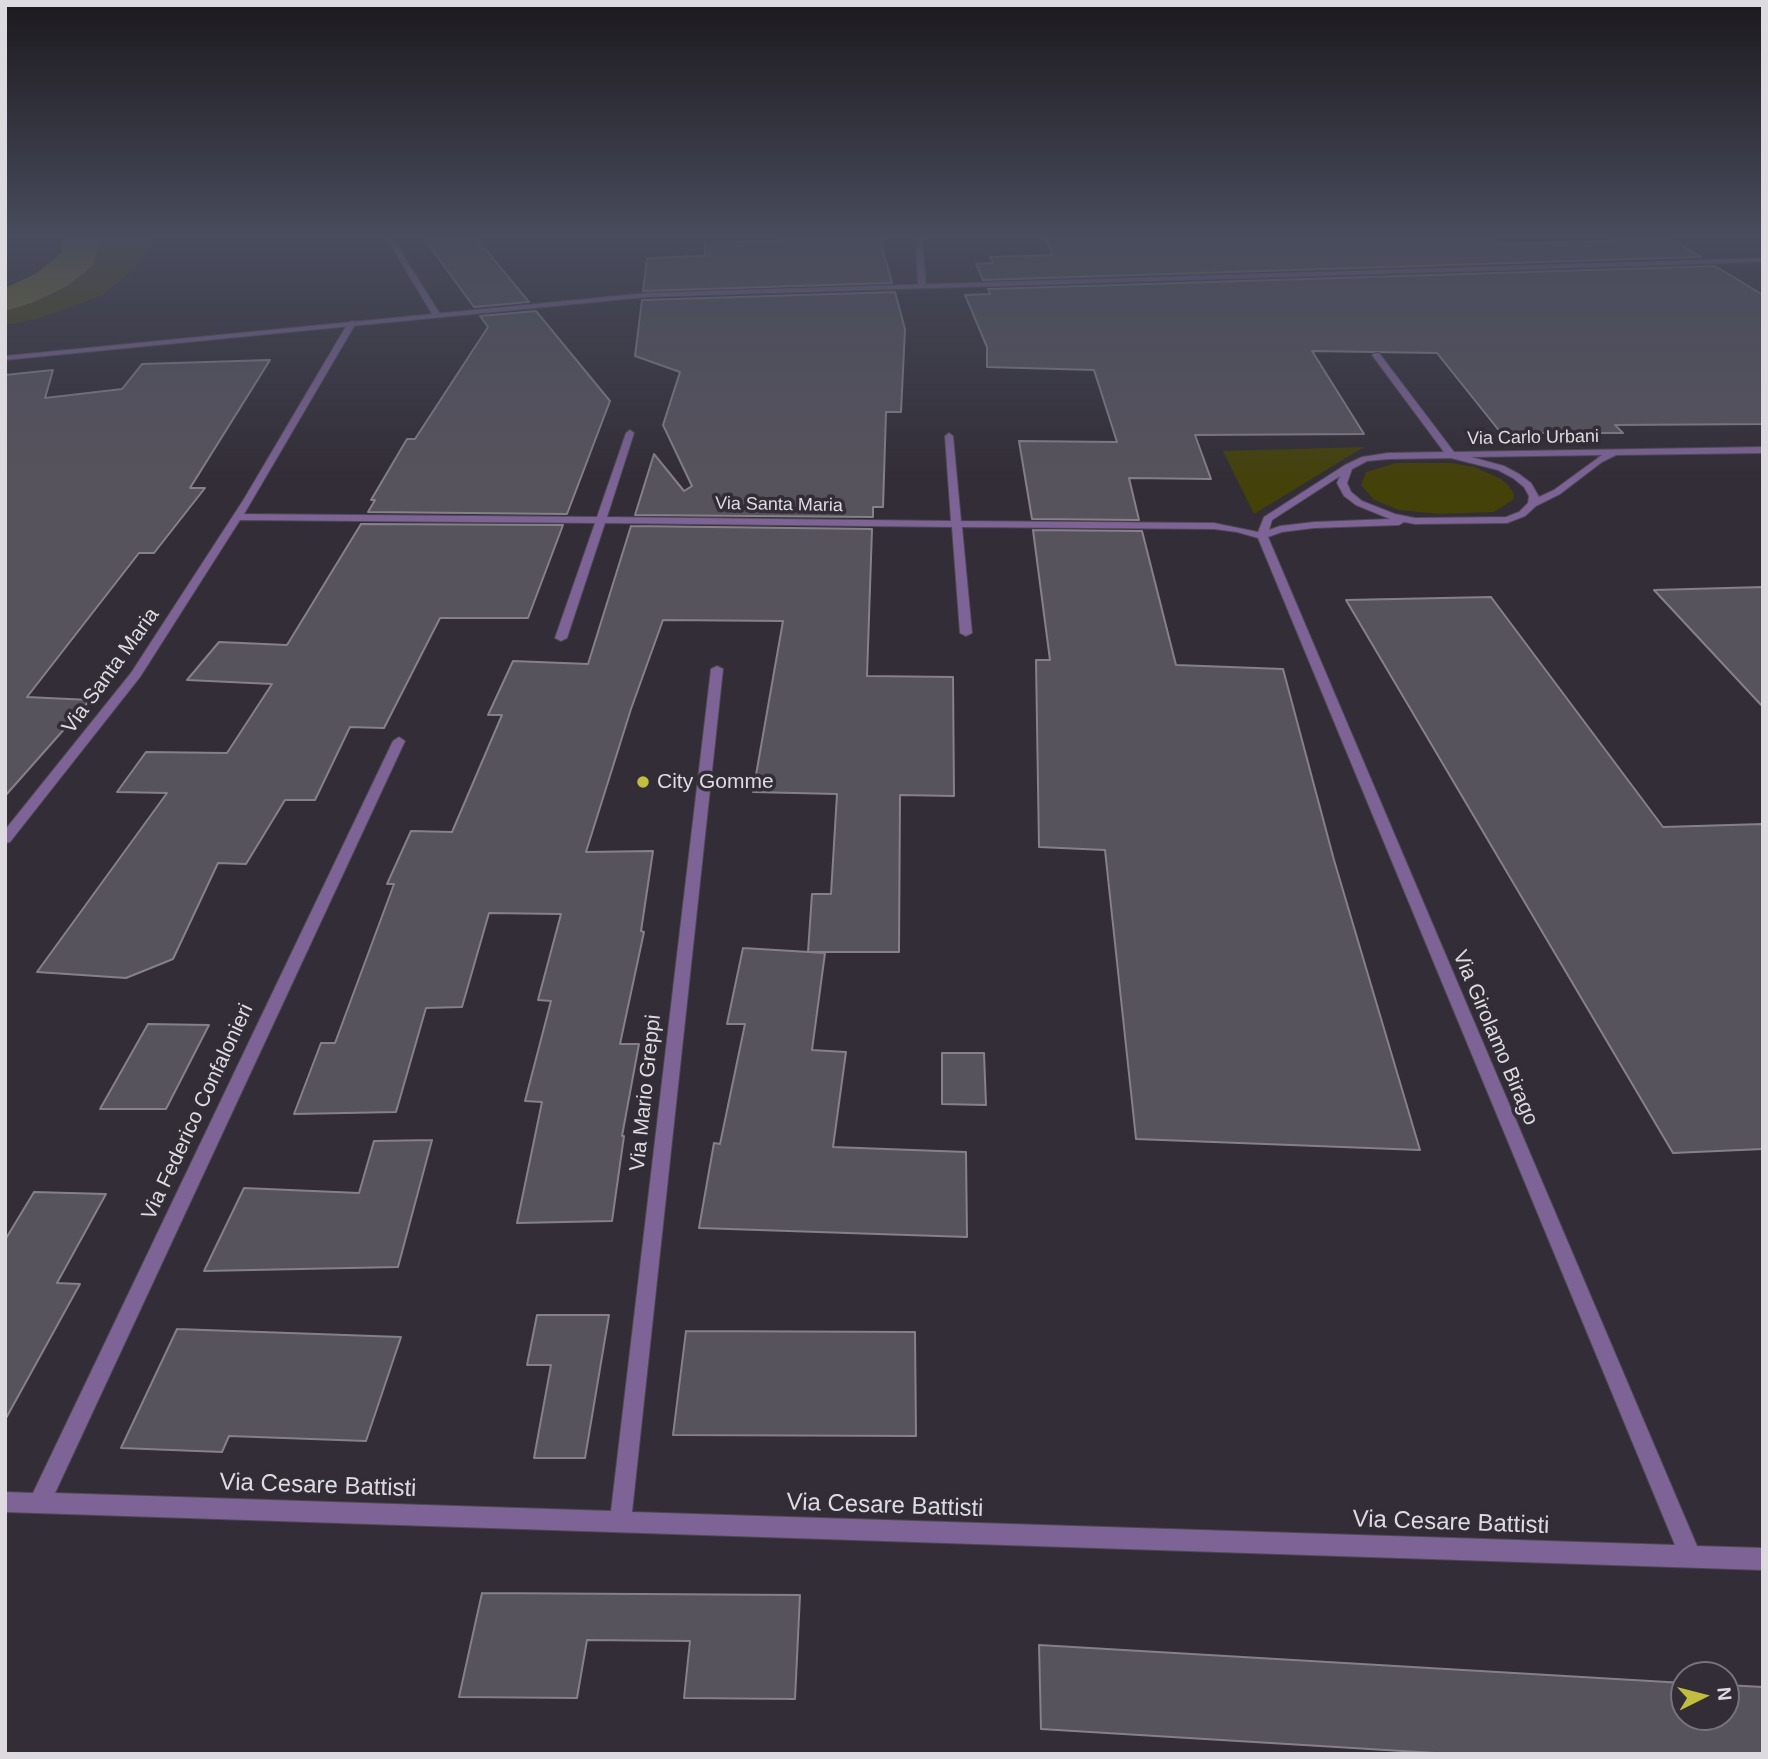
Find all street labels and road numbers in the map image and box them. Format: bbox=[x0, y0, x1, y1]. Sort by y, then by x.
street label: Via Carlo Urbani bbox=[1467, 426, 1599, 450]
street label: Via Santa Maria bbox=[715, 493, 843, 517]
street label: Via Santa Maria bbox=[57, 603, 165, 739]
street label: Via Girolamo Birago bbox=[1447, 947, 1543, 1129]
street label: Via Federico Confalonieri bbox=[137, 1000, 259, 1224]
street label: Via Mario Greppi bbox=[625, 1014, 667, 1172]
street label: Via Cesare Battisti bbox=[219, 1468, 417, 1504]
street label: Via Cesare Battisti bbox=[786, 1488, 984, 1524]
street label: Via Cesare Battisti bbox=[1352, 1505, 1550, 1541]

